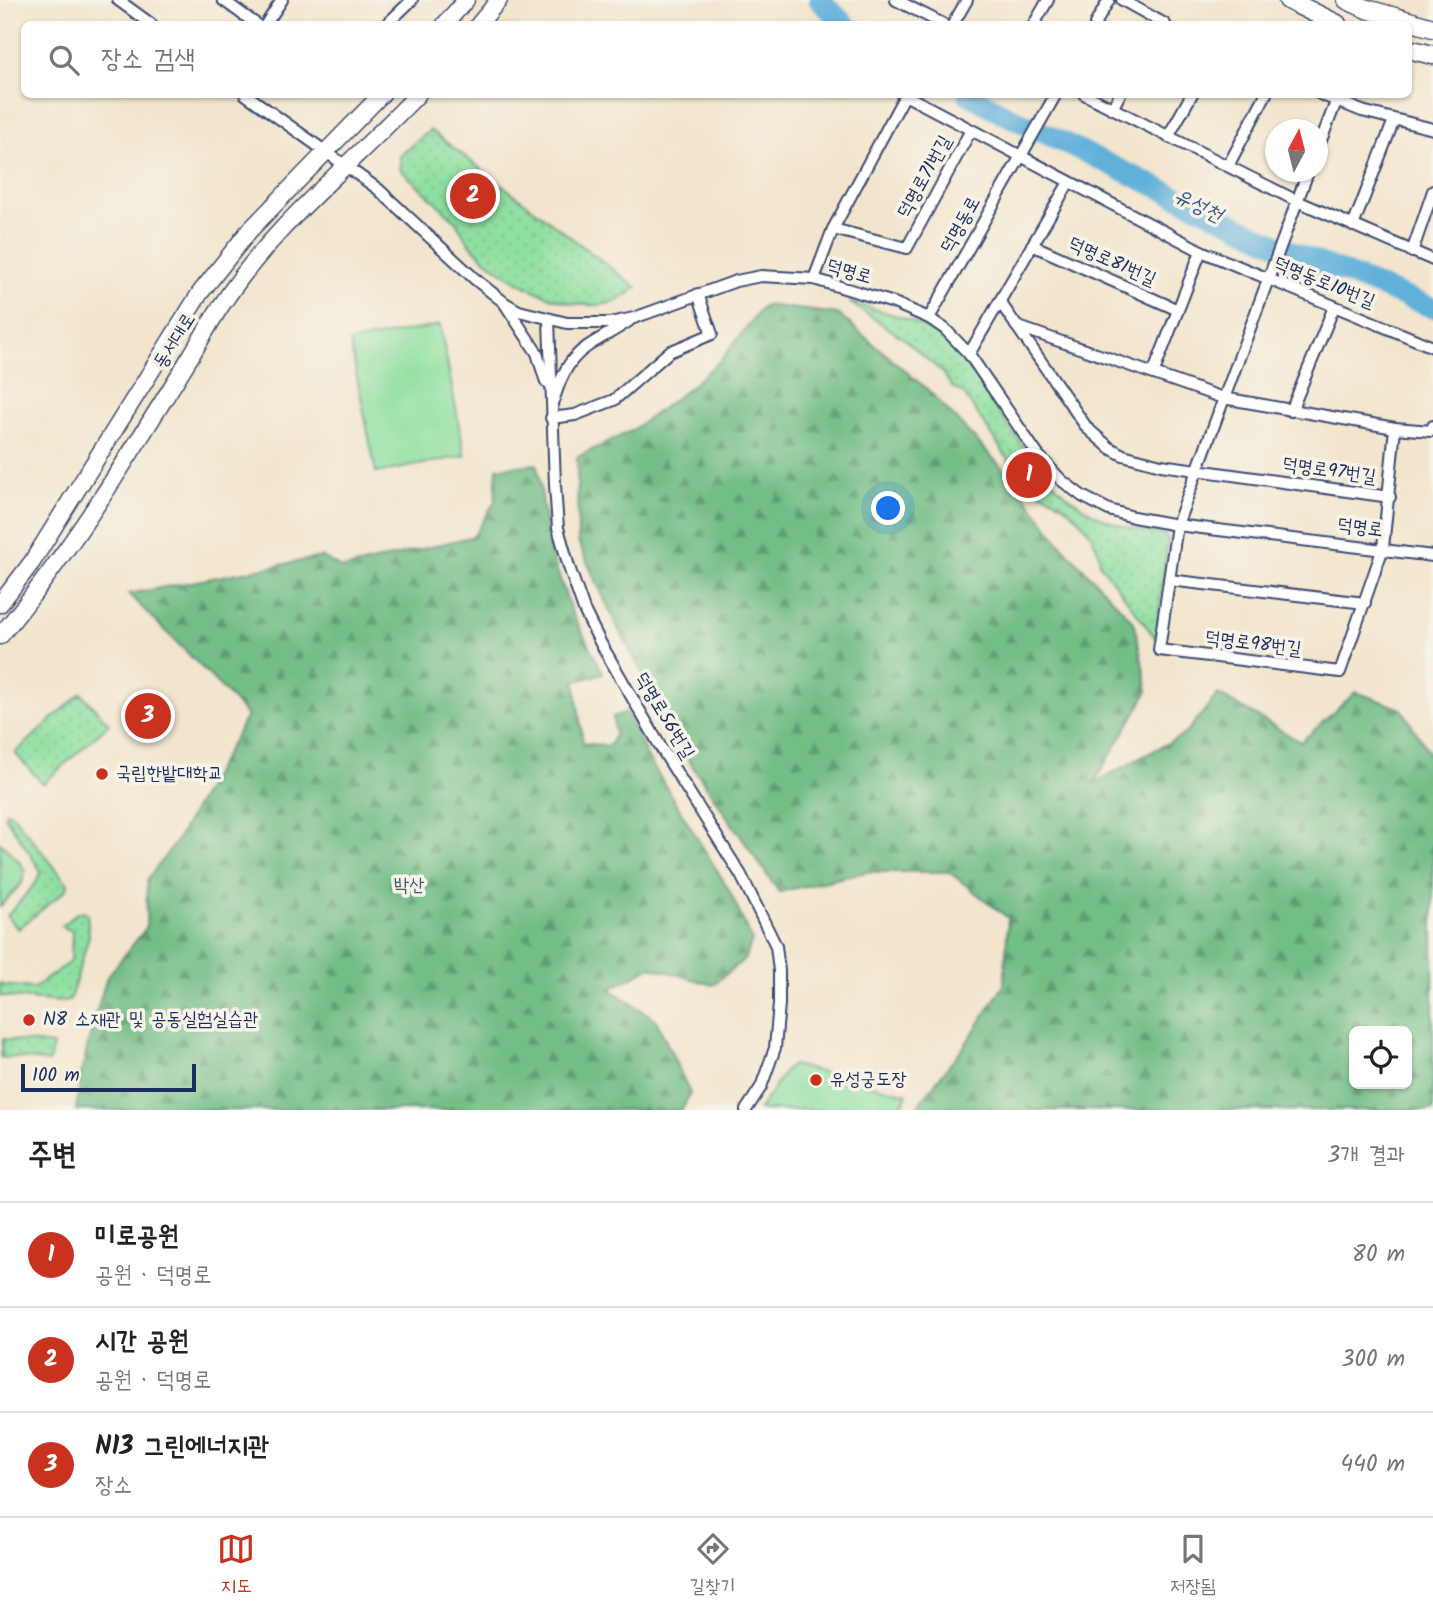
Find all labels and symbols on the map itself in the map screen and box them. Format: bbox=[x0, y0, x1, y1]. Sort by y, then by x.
north arrow bbox=[1265, 119, 1328, 182]
street label: 덕명로71번길 bbox=[890, 130, 960, 224]
pin: 2 bbox=[450, 170, 496, 222]
water label: 유성천 bbox=[1168, 180, 1230, 233]
street label: 덕명동로 bbox=[933, 191, 989, 259]
street label: 덕명로81번길 bbox=[1063, 229, 1161, 295]
street label: 덕명동로10번길 bbox=[1269, 249, 1379, 317]
street label: 덕명로 bbox=[823, 251, 875, 293]
street label: 동서대로 bbox=[146, 307, 204, 375]
pin: 1 bbox=[1006, 449, 1052, 501]
street label: 덕명로97번길 bbox=[1280, 450, 1378, 492]
your location bbox=[871, 491, 905, 525]
street label: 덕명로 bbox=[1335, 510, 1385, 546]
street label: 덕명로98번길 bbox=[1203, 623, 1303, 665]
street label: 덕명로56번길 bbox=[626, 667, 702, 765]
pin: 3 bbox=[125, 690, 171, 742]
place label: 국립한밭대학교 bbox=[116, 759, 223, 789]
marker: 국립한밭대학교 bbox=[94, 766, 110, 782]
park label: 박산 bbox=[394, 871, 424, 901]
place label: N8 소재관 및 공동실험실습관 bbox=[43, 1005, 258, 1035]
marker: N8 소재관 및 공동실험실습관 bbox=[21, 1012, 37, 1028]
scale bar bbox=[21, 1061, 196, 1093]
place label: 유성궁도장 bbox=[830, 1065, 906, 1095]
marker: 유성궁도장 bbox=[808, 1072, 824, 1088]

